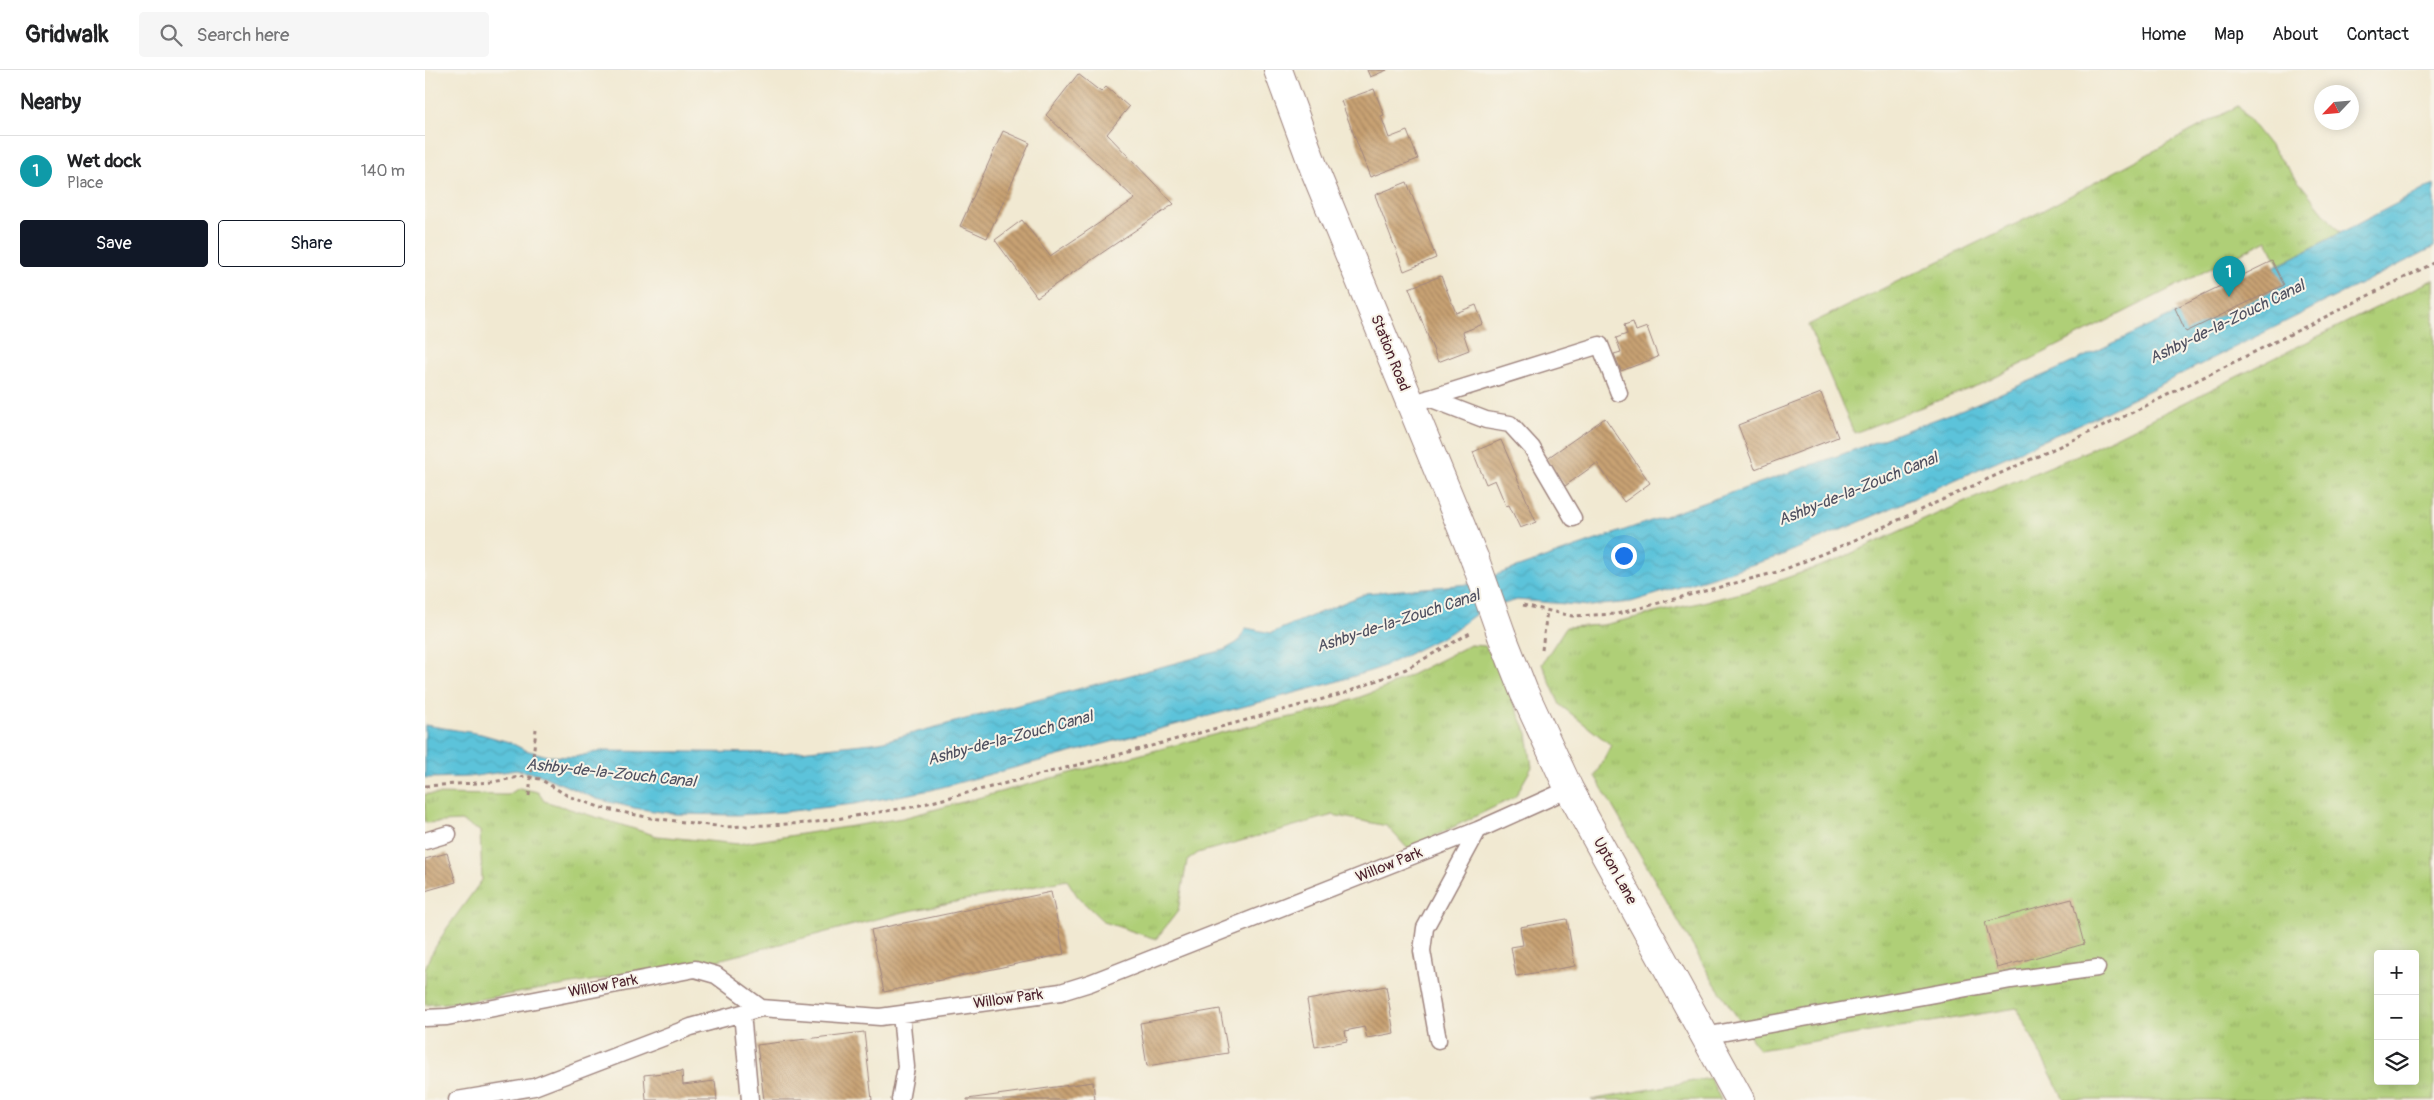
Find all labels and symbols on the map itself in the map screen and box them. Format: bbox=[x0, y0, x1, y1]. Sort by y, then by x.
north arrow bbox=[2314, 85, 2359, 130]
pin: 1 bbox=[2213, 256, 2245, 297]
water label: Ashby-de-la-Zouch Canal bbox=[2146, 275, 2310, 368]
street label: Station Road bbox=[1366, 312, 1414, 394]
water label: Ashby-de-la-Zouch Canal bbox=[1775, 447, 1943, 530]
your location bbox=[1611, 543, 1637, 569]
water label: Ashby-de-la-Zouch Canal bbox=[1314, 584, 1484, 657]
water label: Ashby-de-la-Zouch Canal bbox=[925, 706, 1097, 770]
water label: Ashby-de-la-Zouch Canal bbox=[525, 754, 699, 792]
street label: Upton Lane bbox=[1589, 834, 1641, 908]
street label: Willow Park bbox=[1353, 843, 1426, 887]
street label: Willow Park bbox=[567, 970, 640, 1002]
street label: Willow Park bbox=[972, 985, 1045, 1013]

